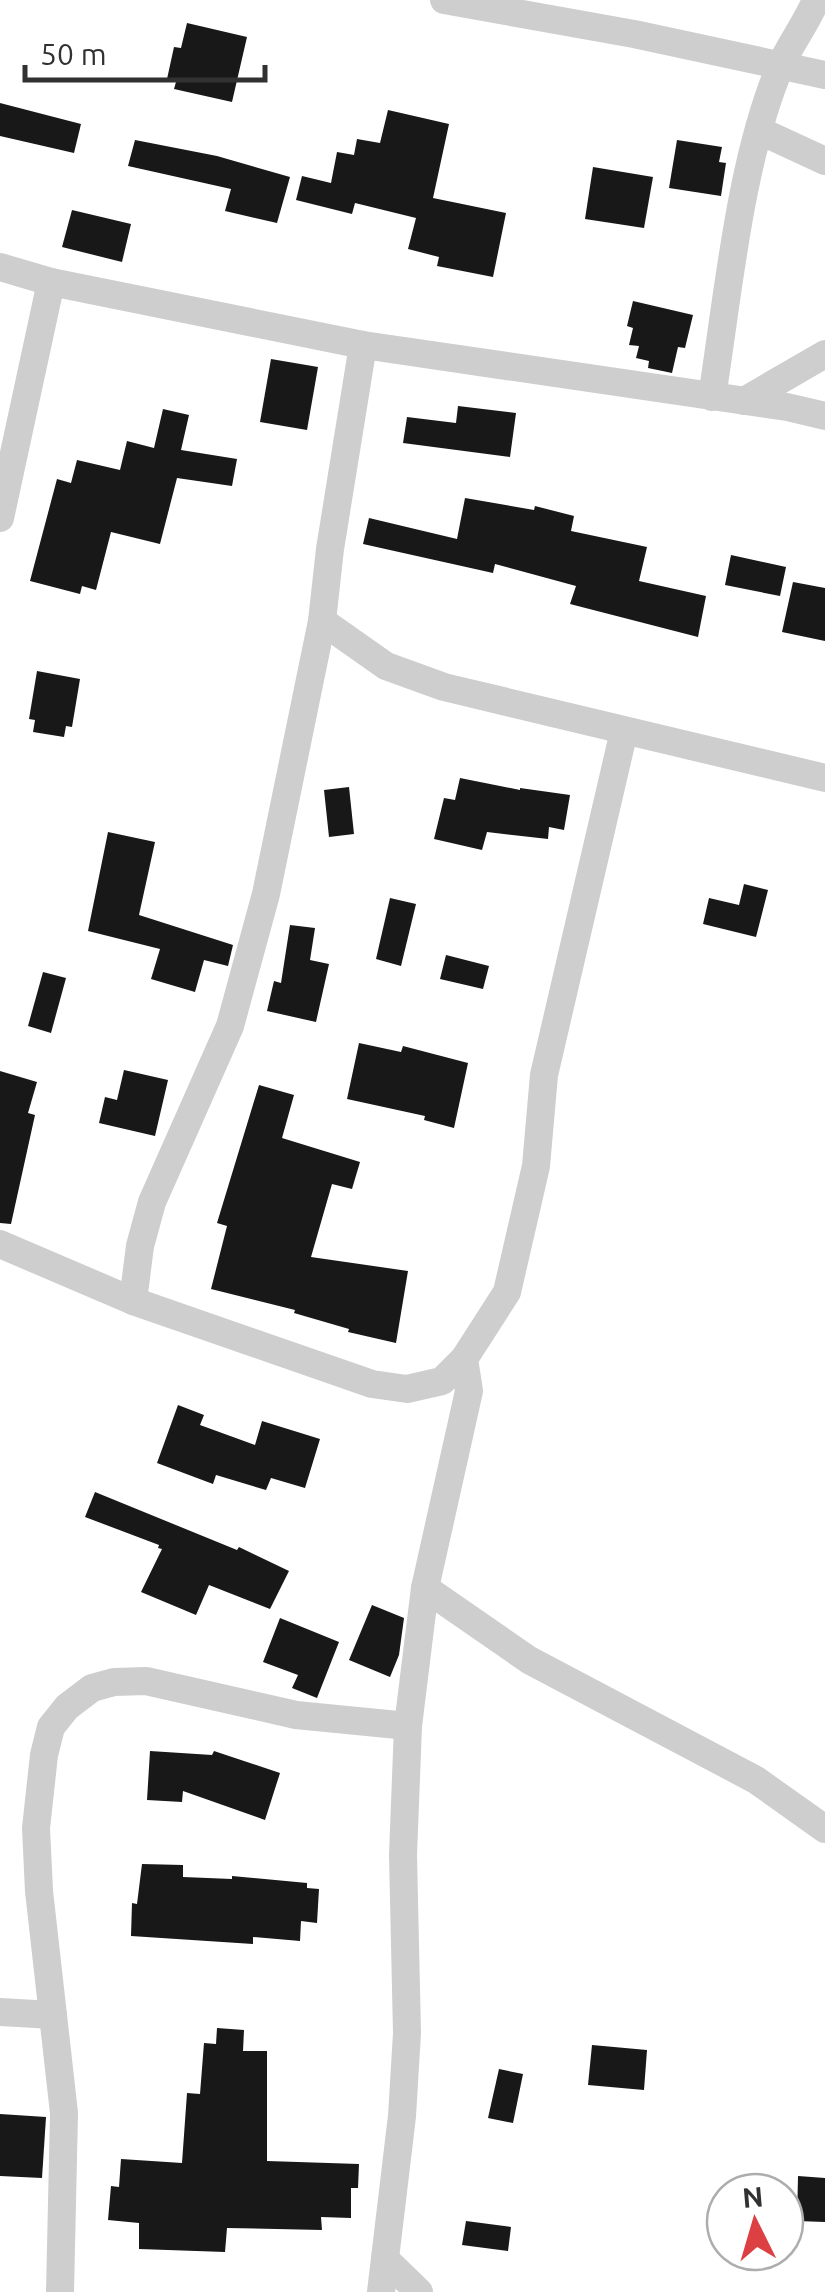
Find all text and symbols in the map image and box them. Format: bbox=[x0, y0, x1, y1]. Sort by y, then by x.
scale bar bbox=[25, 20, 265, 82]
text: 50 m bbox=[40, 37, 107, 71]
north arrow bbox=[705, 2172, 805, 2272]
text: N bbox=[741, 2180, 765, 2213]

